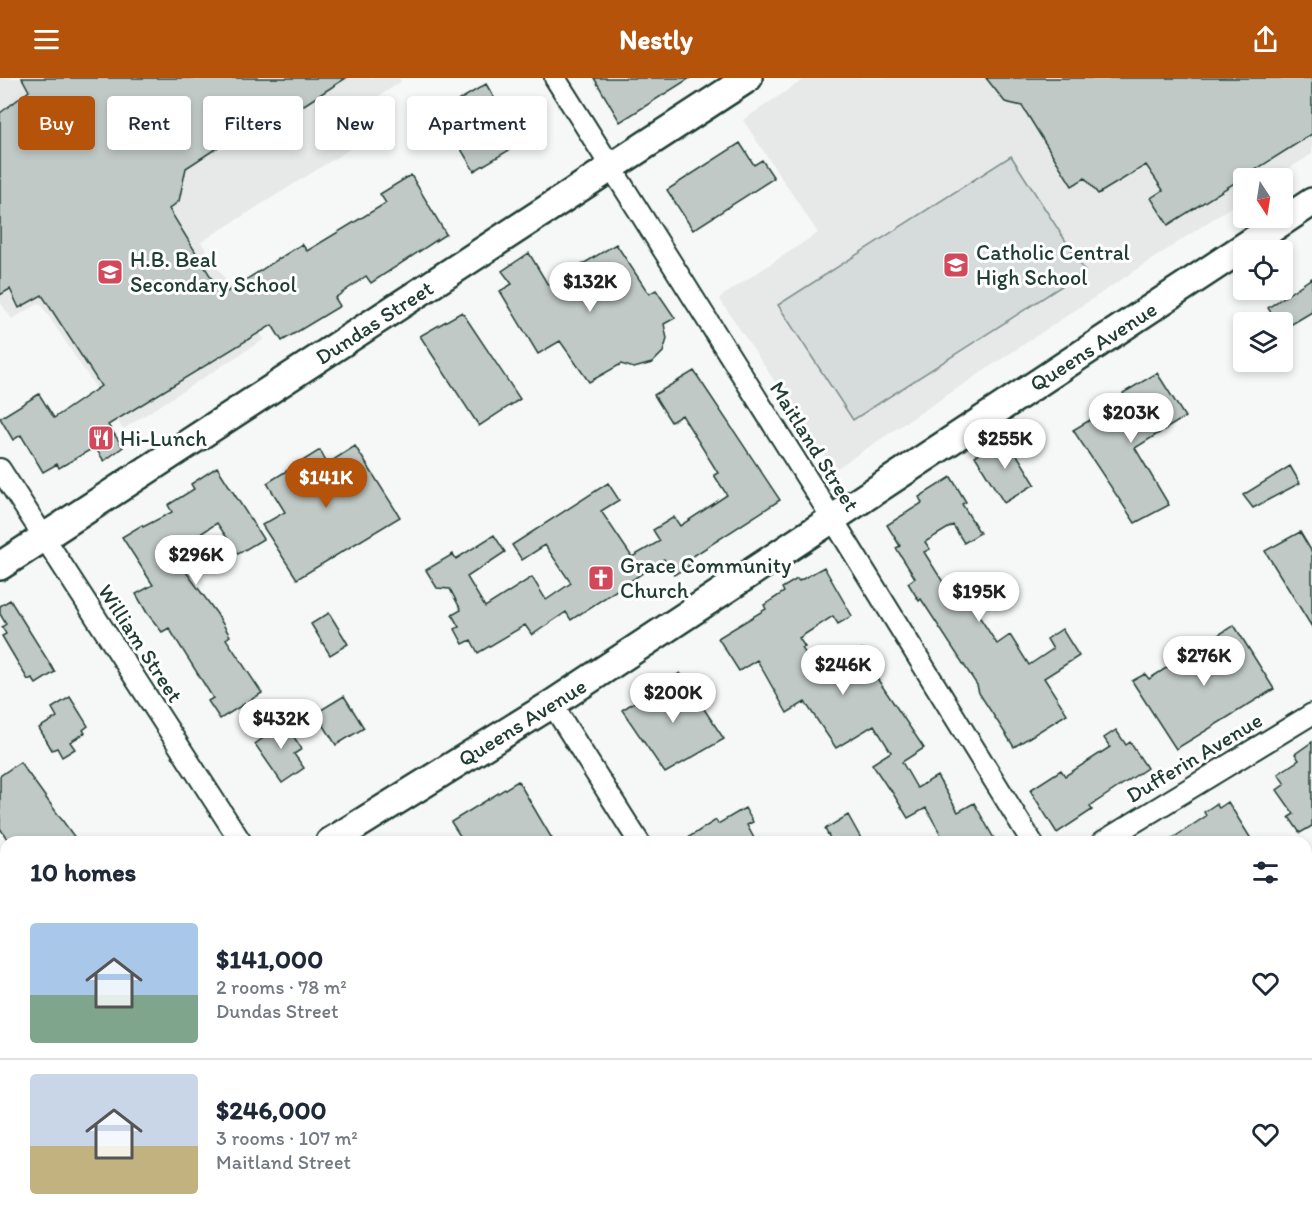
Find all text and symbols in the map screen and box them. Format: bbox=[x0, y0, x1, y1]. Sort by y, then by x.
icon: menu bbox=[30, 23, 63, 56]
text: Nestly bbox=[619, 23, 693, 56]
icon: share bbox=[1249, 23, 1282, 56]
chip: Buy bbox=[18, 96, 95, 150]
chip: Rent bbox=[107, 96, 191, 150]
chip: Filters bbox=[203, 96, 303, 150]
chip: New bbox=[315, 96, 395, 150]
chip: Apartment bbox=[407, 96, 547, 150]
north arrow bbox=[1233, 168, 1293, 228]
map controls bbox=[1233, 168, 1293, 372]
place label: Catholic Central High School bbox=[976, 239, 1130, 291]
button: locate bbox=[1233, 240, 1293, 300]
place label: H.B. Beal Secondary School bbox=[130, 246, 297, 298]
school or university icon: Catholic Central High School bbox=[941, 250, 971, 280]
school or university icon: H.B. Beal Secondary School bbox=[95, 257, 125, 287]
pin: $132K bbox=[548, 262, 632, 313]
text: $132K bbox=[563, 269, 617, 293]
street label: Dundas Street bbox=[310, 274, 438, 370]
street label: Queens Avenue bbox=[1025, 295, 1162, 398]
button: layers bbox=[1233, 312, 1293, 372]
street label: Maitland Street bbox=[764, 376, 865, 516]
pin: $203K bbox=[1089, 393, 1173, 444]
text: $203K bbox=[1103, 400, 1159, 424]
pin: $255K bbox=[963, 419, 1047, 470]
restaurant icon: Hi-Lunch bbox=[86, 423, 116, 453]
place label: Hi-Lunch bbox=[120, 425, 207, 452]
text: $255K bbox=[978, 426, 1032, 450]
pin: $141K bbox=[284, 458, 368, 509]
text: $141K bbox=[299, 465, 353, 489]
pin: $296K bbox=[154, 535, 238, 586]
text: $296K bbox=[169, 542, 223, 566]
place label: Grace Community Church bbox=[620, 552, 792, 604]
church icon: Grace Community Church bbox=[586, 563, 616, 593]
pin: $195K bbox=[937, 572, 1021, 623]
street label: William Street bbox=[92, 579, 189, 707]
text: $195K bbox=[952, 579, 1006, 603]
pin: $276K bbox=[1162, 636, 1246, 687]
text: $276K bbox=[1177, 643, 1231, 667]
pin: $246K bbox=[801, 645, 885, 696]
text: $246K bbox=[815, 652, 871, 676]
street label: Queens Avenue bbox=[453, 672, 591, 773]
pin: $200K bbox=[631, 673, 715, 724]
text: $200K bbox=[644, 680, 702, 704]
pin: $432K bbox=[239, 699, 323, 750]
text: $432K bbox=[253, 706, 309, 730]
street label: Dufferin Avenue bbox=[1121, 706, 1267, 809]
text: 10 homes bbox=[30, 856, 136, 888]
icon: filters bbox=[1249, 856, 1282, 889]
text: $141,000 bbox=[216, 943, 323, 975]
icon: home bbox=[78, 947, 150, 1019]
icon: heart bbox=[1249, 967, 1282, 1000]
text: 2 rooms · 78 m² bbox=[216, 975, 347, 999]
text: Dundas Street bbox=[216, 999, 339, 1023]
text: $246,000 bbox=[216, 1094, 326, 1126]
icon: home bbox=[78, 1098, 150, 1170]
icon: heart bbox=[1249, 1118, 1282, 1151]
text: 3 rooms · 107 m² bbox=[216, 1126, 358, 1150]
text: Maitland Street bbox=[216, 1150, 351, 1174]

